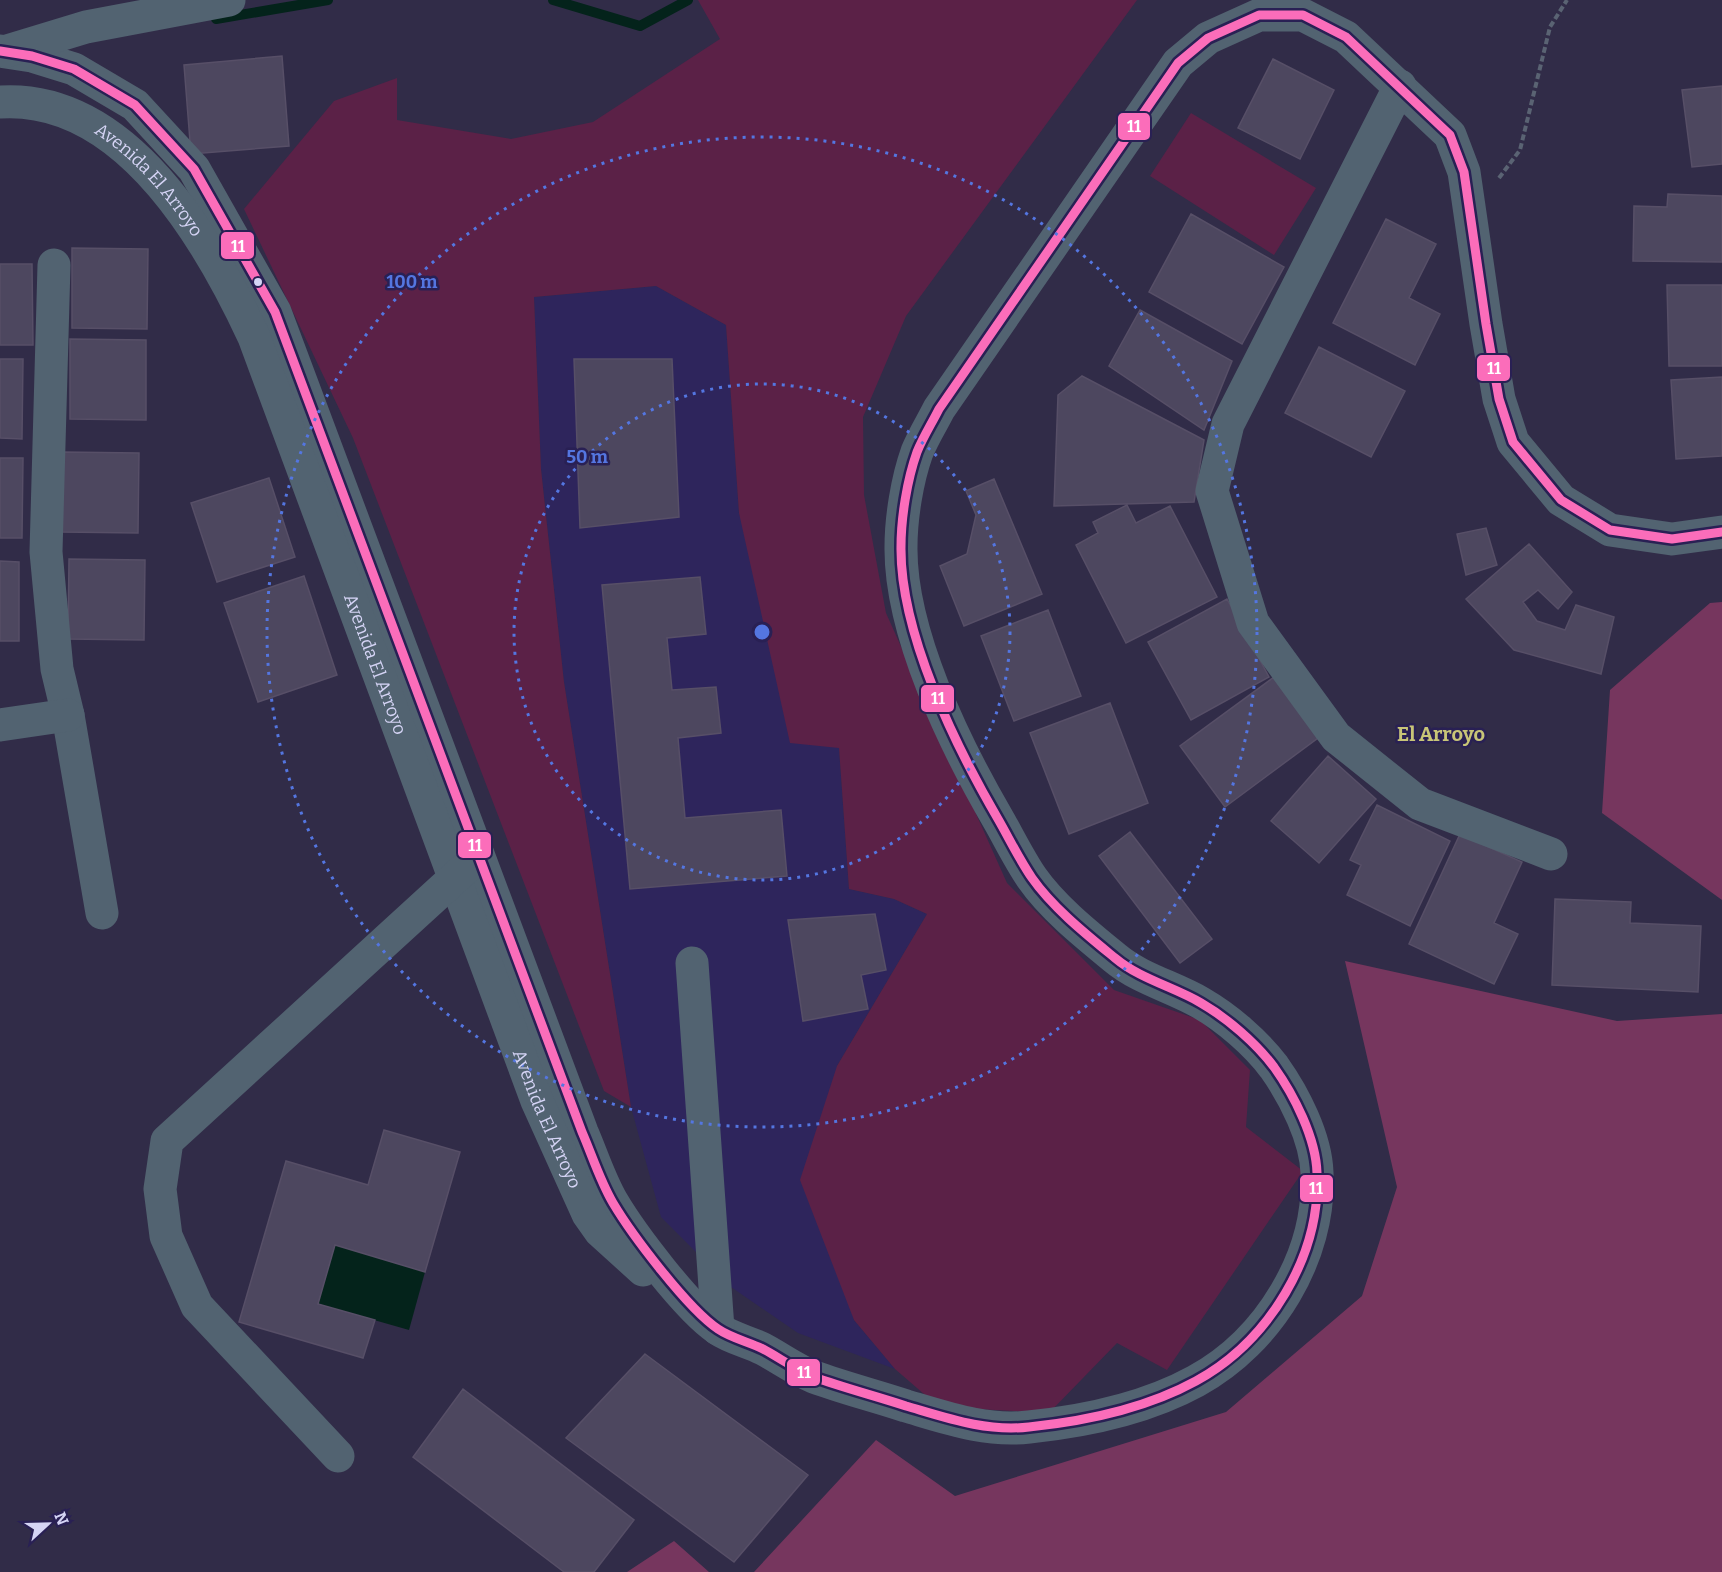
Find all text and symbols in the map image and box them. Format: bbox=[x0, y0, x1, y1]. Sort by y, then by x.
line badge: 11 bbox=[1117, 112, 1151, 141]
text: 11 bbox=[1127, 117, 1141, 136]
street label: Avenida El Arroyo bbox=[91, 118, 208, 241]
line badge: 11 bbox=[220, 231, 255, 260]
text: 11 bbox=[231, 237, 245, 256]
text: 100 m bbox=[386, 271, 438, 293]
unlabelled marker bbox=[252, 276, 264, 288]
line badge: 11 bbox=[1476, 354, 1511, 382]
text: 11 bbox=[1487, 359, 1501, 378]
text: 50 m bbox=[566, 446, 608, 468]
street label: Avenida El Arroyo bbox=[339, 591, 411, 738]
centre of rings bbox=[752, 622, 772, 642]
line badge: 11 bbox=[920, 684, 955, 713]
text: 11 bbox=[931, 689, 945, 708]
district label: El Arroyo bbox=[1397, 722, 1485, 746]
line badge: 11 bbox=[457, 831, 492, 859]
text: 11 bbox=[468, 836, 482, 855]
street label: Avenida El Arroyo bbox=[508, 1046, 586, 1192]
line badge: 11 bbox=[1299, 1174, 1334, 1203]
text: 11 bbox=[1309, 1179, 1323, 1198]
line badge: 11 bbox=[786, 1358, 821, 1387]
text: 11 bbox=[797, 1363, 811, 1382]
north arrow bbox=[18, 1494, 78, 1554]
text: N bbox=[50, 1509, 73, 1528]

